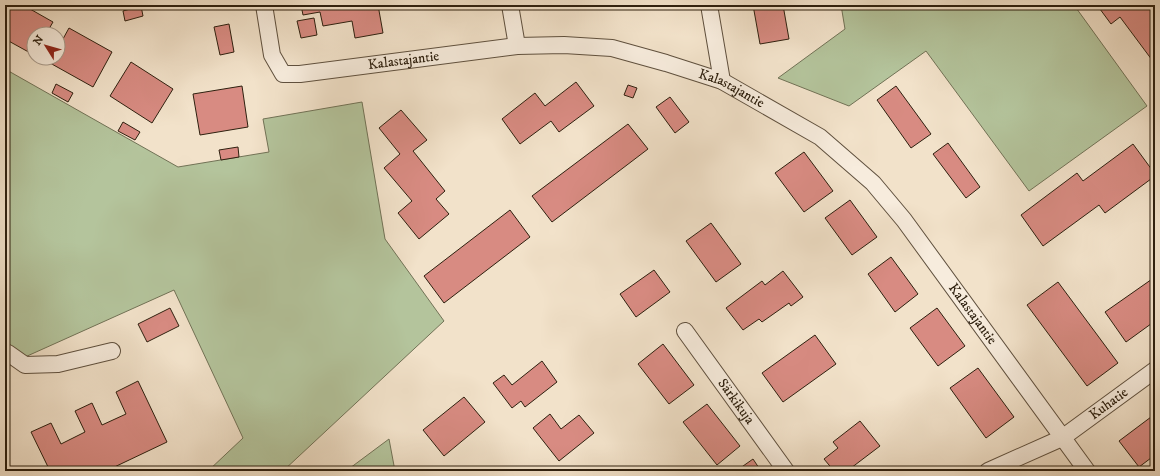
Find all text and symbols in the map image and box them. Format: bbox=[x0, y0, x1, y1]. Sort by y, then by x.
north arrow bbox=[26, 26, 66, 66]
text: N bbox=[31, 33, 47, 48]
street label: Kalastajantie bbox=[367, 47, 440, 74]
street label: Kalastajantie bbox=[696, 65, 768, 112]
street label: Kalastajantie bbox=[944, 280, 1001, 348]
street label: Särkikuja bbox=[713, 375, 758, 428]
street label: Kuhatie bbox=[1086, 384, 1132, 424]

